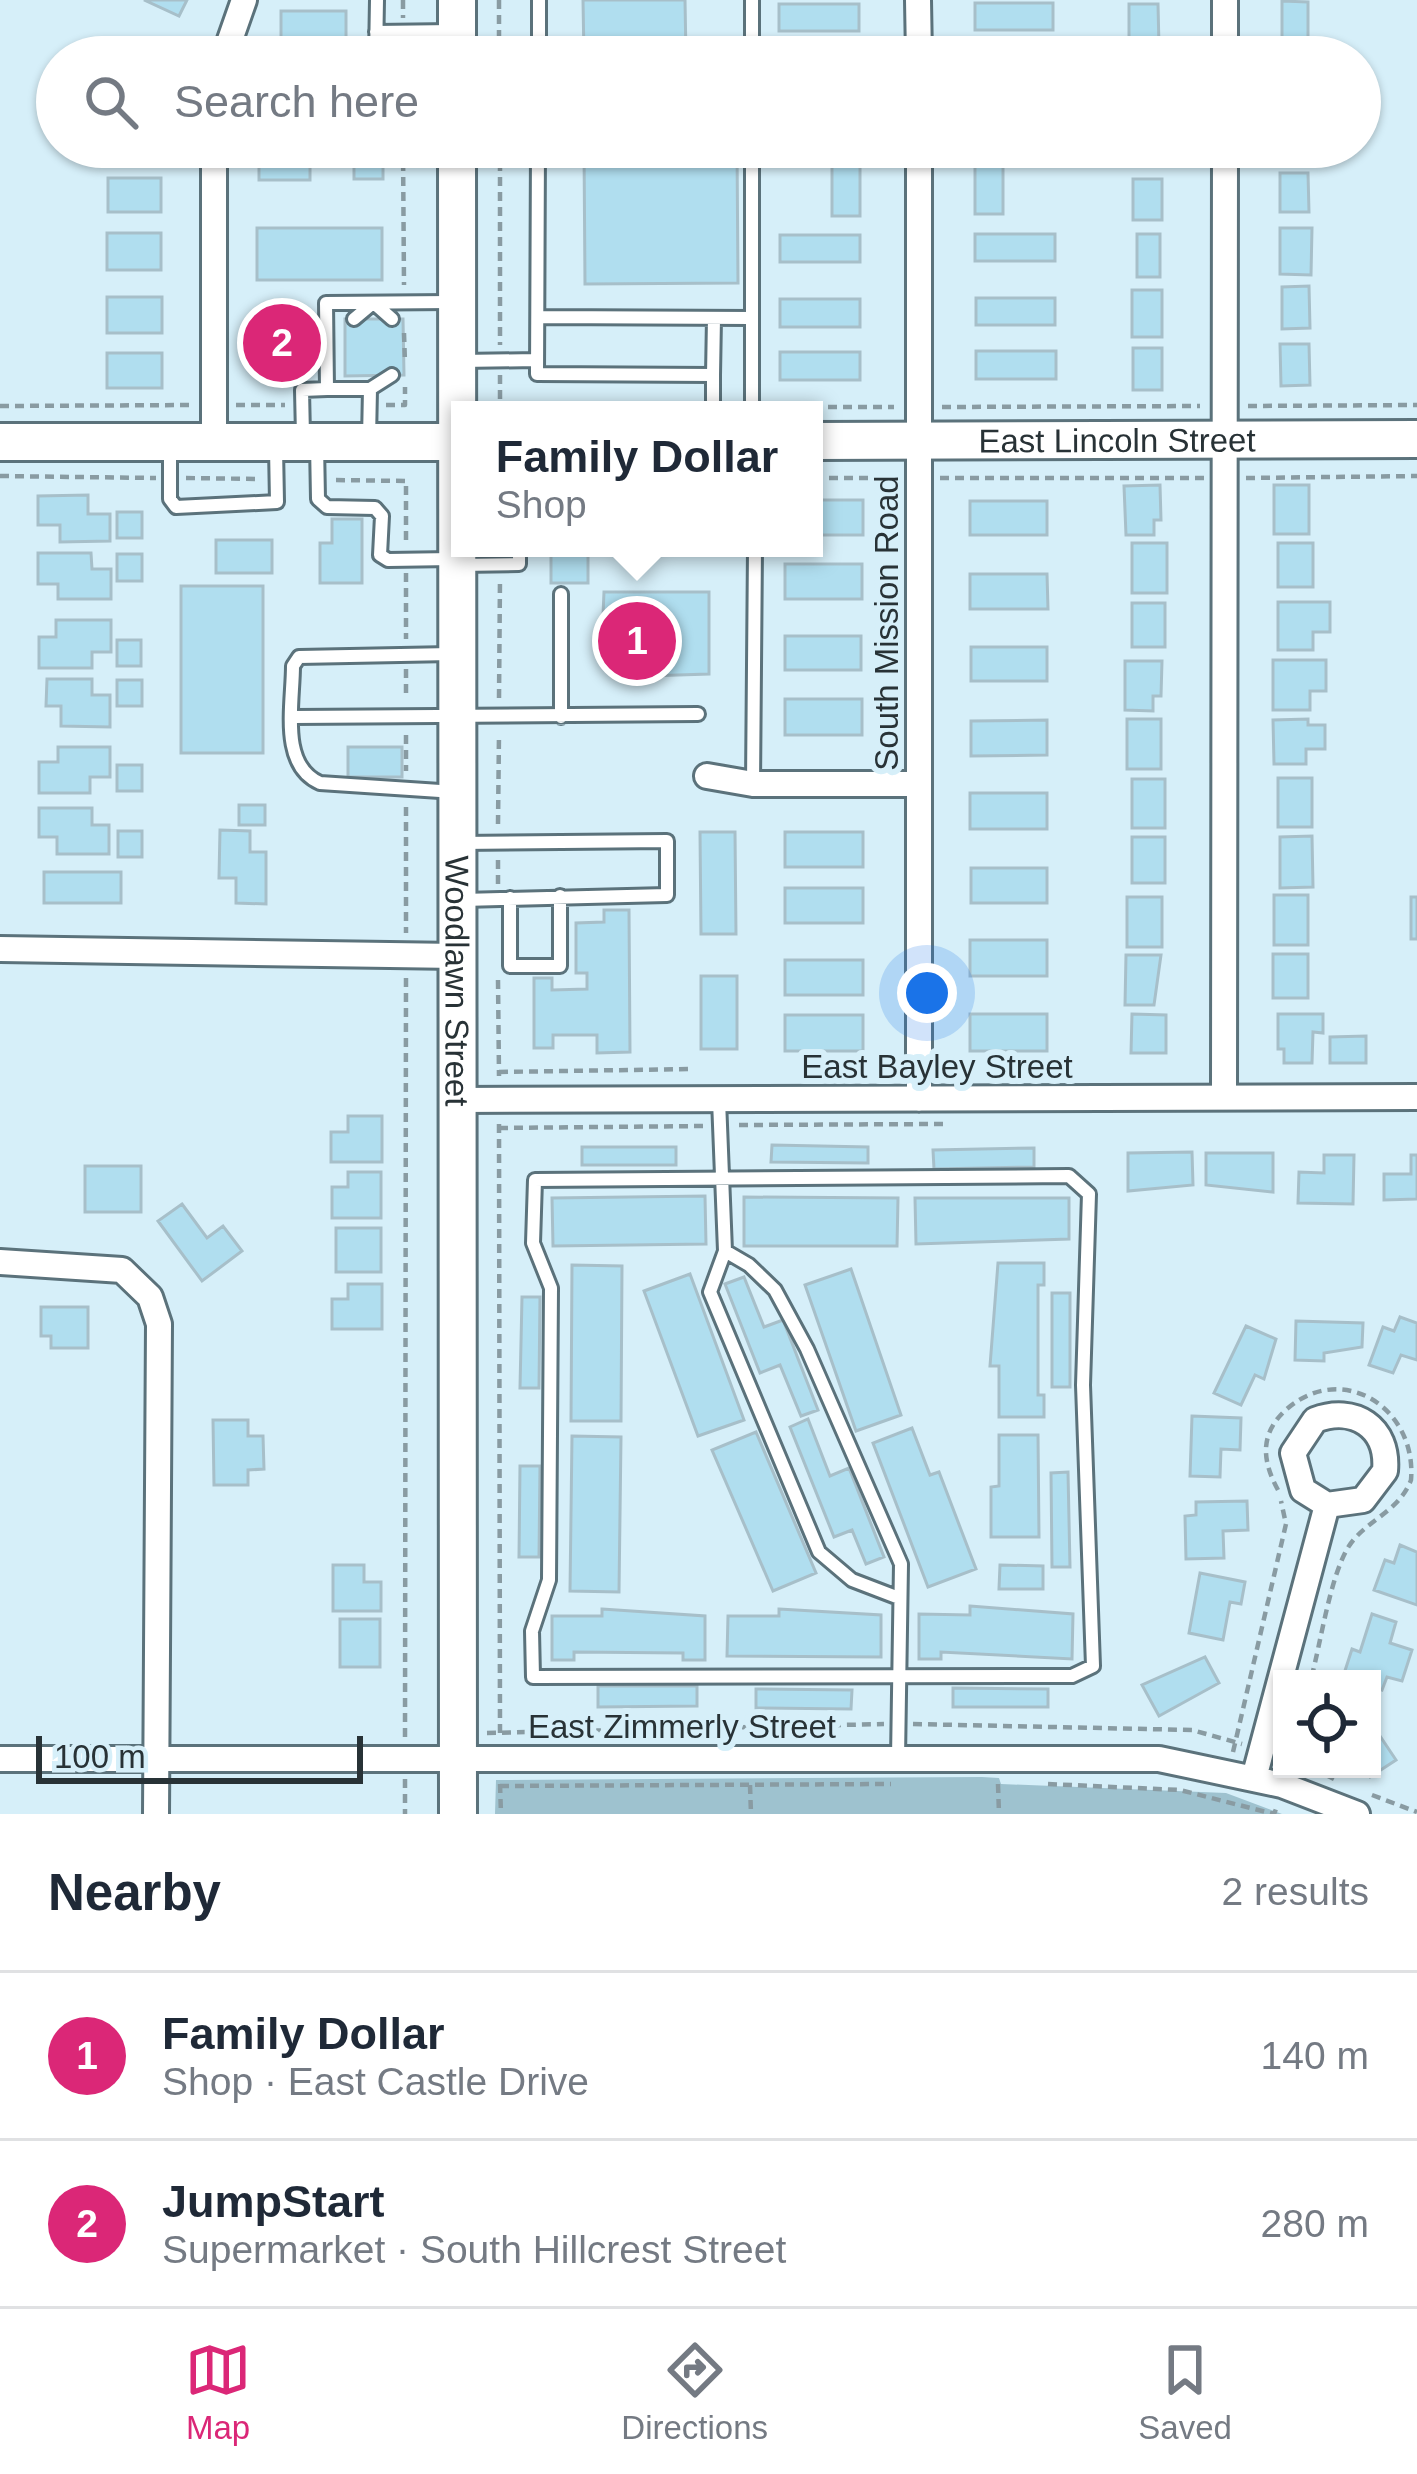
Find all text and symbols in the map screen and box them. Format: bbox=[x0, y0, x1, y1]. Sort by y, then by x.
search box bbox=[36, 36, 1381, 168]
icon: search bbox=[78, 69, 144, 135]
text: Search here bbox=[174, 76, 419, 127]
pin: 2 bbox=[243, 298, 321, 388]
popup bbox=[451, 401, 823, 557]
street label: East Lincoln Street bbox=[978, 422, 1256, 459]
text: Family Dollar bbox=[496, 431, 778, 482]
street label: South Mission Road bbox=[868, 475, 905, 771]
text: Shop bbox=[496, 483, 587, 526]
pin: 1 bbox=[598, 596, 676, 686]
street label: Woodlawn Street bbox=[438, 856, 476, 1106]
your location bbox=[897, 963, 957, 1023]
street label: East Bayley Street bbox=[801, 1048, 1073, 1085]
map controls bbox=[1273, 1670, 1381, 1778]
button: locate bbox=[1273, 1670, 1381, 1778]
street label: East Zimmerly Street bbox=[528, 1708, 836, 1745]
scale bar bbox=[36, 1730, 363, 1783]
text: 100 m bbox=[54, 1738, 146, 1775]
text: Nearby bbox=[48, 1864, 221, 1921]
text: 2 results bbox=[1222, 1870, 1369, 1913]
text: Family Dollar bbox=[162, 2008, 445, 2059]
text: 1 bbox=[76, 2034, 98, 2077]
text: 140 m bbox=[1261, 2034, 1369, 2077]
text: Shop · East Castle Drive bbox=[162, 2060, 589, 2103]
text: JumpStart bbox=[162, 2176, 385, 2227]
text: 2 bbox=[76, 2202, 98, 2245]
text: 280 m bbox=[1261, 2202, 1369, 2245]
text: Supermarket · South Hillcrest Street bbox=[162, 2228, 786, 2271]
tab: Map bbox=[185, 2337, 251, 2447]
tab: Directions bbox=[621, 2337, 768, 2447]
tab: Saved bbox=[1138, 2337, 1232, 2447]

